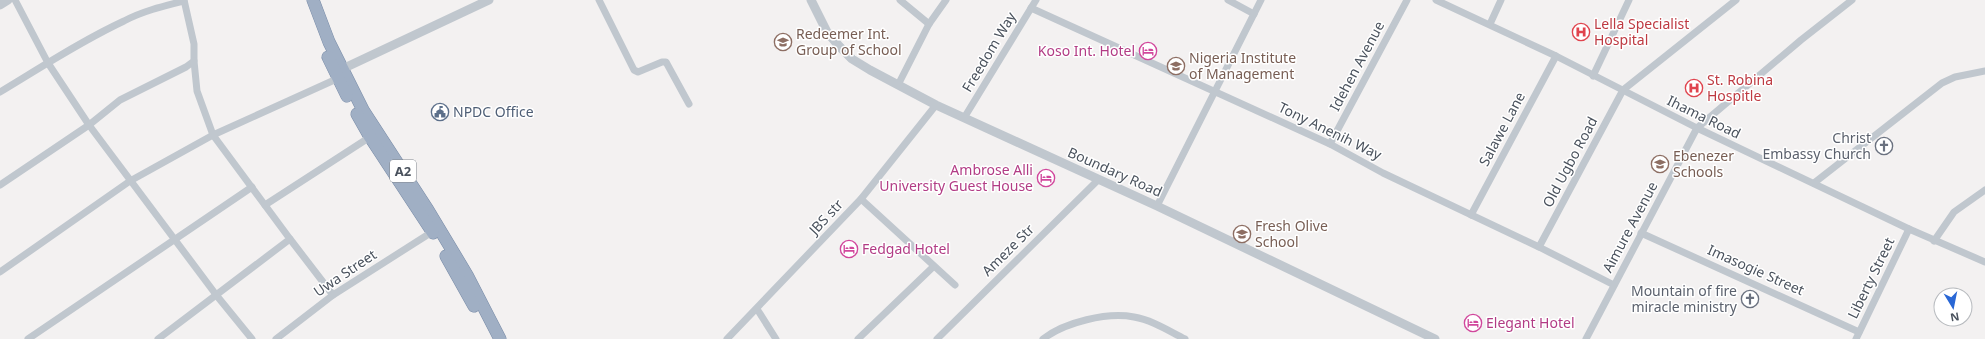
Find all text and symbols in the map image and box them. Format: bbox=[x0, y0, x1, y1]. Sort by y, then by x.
street label: Freedom Way bbox=[957, 7, 1020, 95]
place label: Lella Specialist Hospital bbox=[1594, 14, 1689, 49]
street label: Idehen Avenue bbox=[1325, 17, 1388, 114]
hospital icon: Lella Specialist Hospital bbox=[1571, 22, 1591, 42]
place label: Redeemer Int. Group of School bbox=[796, 24, 902, 59]
school or university icon: Redeemer Int. Group of School bbox=[773, 32, 793, 52]
place label: Koso Int. Hotel bbox=[1038, 41, 1135, 60]
hotel icon: Koso Int. Hotel bbox=[1138, 41, 1158, 61]
place label: Nigeria Institute of Management bbox=[1189, 48, 1296, 83]
school or university icon: Nigeria Institute of Management bbox=[1166, 56, 1186, 76]
place label: St. Robina Hospitle bbox=[1707, 70, 1773, 105]
hospital icon: St. Robina Hospitle bbox=[1684, 78, 1704, 98]
street label: Salawe Lane bbox=[1474, 88, 1529, 169]
street label: Ihama Road bbox=[1664, 91, 1744, 143]
street label: Tony Anenih Way bbox=[1275, 97, 1386, 164]
public building icon: NPDC Office bbox=[430, 102, 450, 122]
place label: NPDC Office bbox=[453, 102, 534, 121]
street label: Old Ugbo Road bbox=[1538, 113, 1601, 210]
place label: Christ Embassy Church bbox=[1762, 128, 1871, 163]
church icon: Christ Embassy Church bbox=[1874, 136, 1894, 156]
street label: Boundary Road bbox=[1065, 142, 1165, 201]
place label: Ebenezer Schools bbox=[1673, 146, 1734, 181]
school or university icon: Ebenezer Schools bbox=[1650, 154, 1670, 174]
road number: A2 bbox=[390, 160, 416, 182]
place label: Ambrose Alli University Guest House bbox=[879, 160, 1033, 195]
hotel icon: Ambrose Alli University Guest House bbox=[1036, 168, 1056, 188]
street label: Aimure Avenue bbox=[1598, 178, 1662, 276]
street label: JBS str bbox=[803, 195, 847, 240]
place label: Fresh Olive School bbox=[1255, 216, 1328, 251]
street label: Ameze Str bbox=[977, 219, 1038, 280]
school or university icon: Fresh Olive School bbox=[1232, 224, 1252, 244]
street label: Liberty Street bbox=[1843, 234, 1898, 322]
hotel icon: Fedgad Hotel bbox=[839, 239, 859, 259]
place label: Fedgad Hotel bbox=[862, 239, 950, 258]
street label: Imasogie Street bbox=[1705, 240, 1807, 299]
street label: Uwa Street bbox=[310, 245, 380, 301]
place label: Mountain of fire miracle ministry bbox=[1631, 281, 1738, 316]
north arrow bbox=[1933, 287, 1973, 327]
church icon: Mountain of fire miracle ministry bbox=[1740, 289, 1760, 309]
text: N bbox=[1949, 309, 1961, 326]
hotel icon: Elegant Hotel bbox=[1463, 313, 1483, 333]
place label: Elegant Hotel bbox=[1486, 313, 1575, 332]

